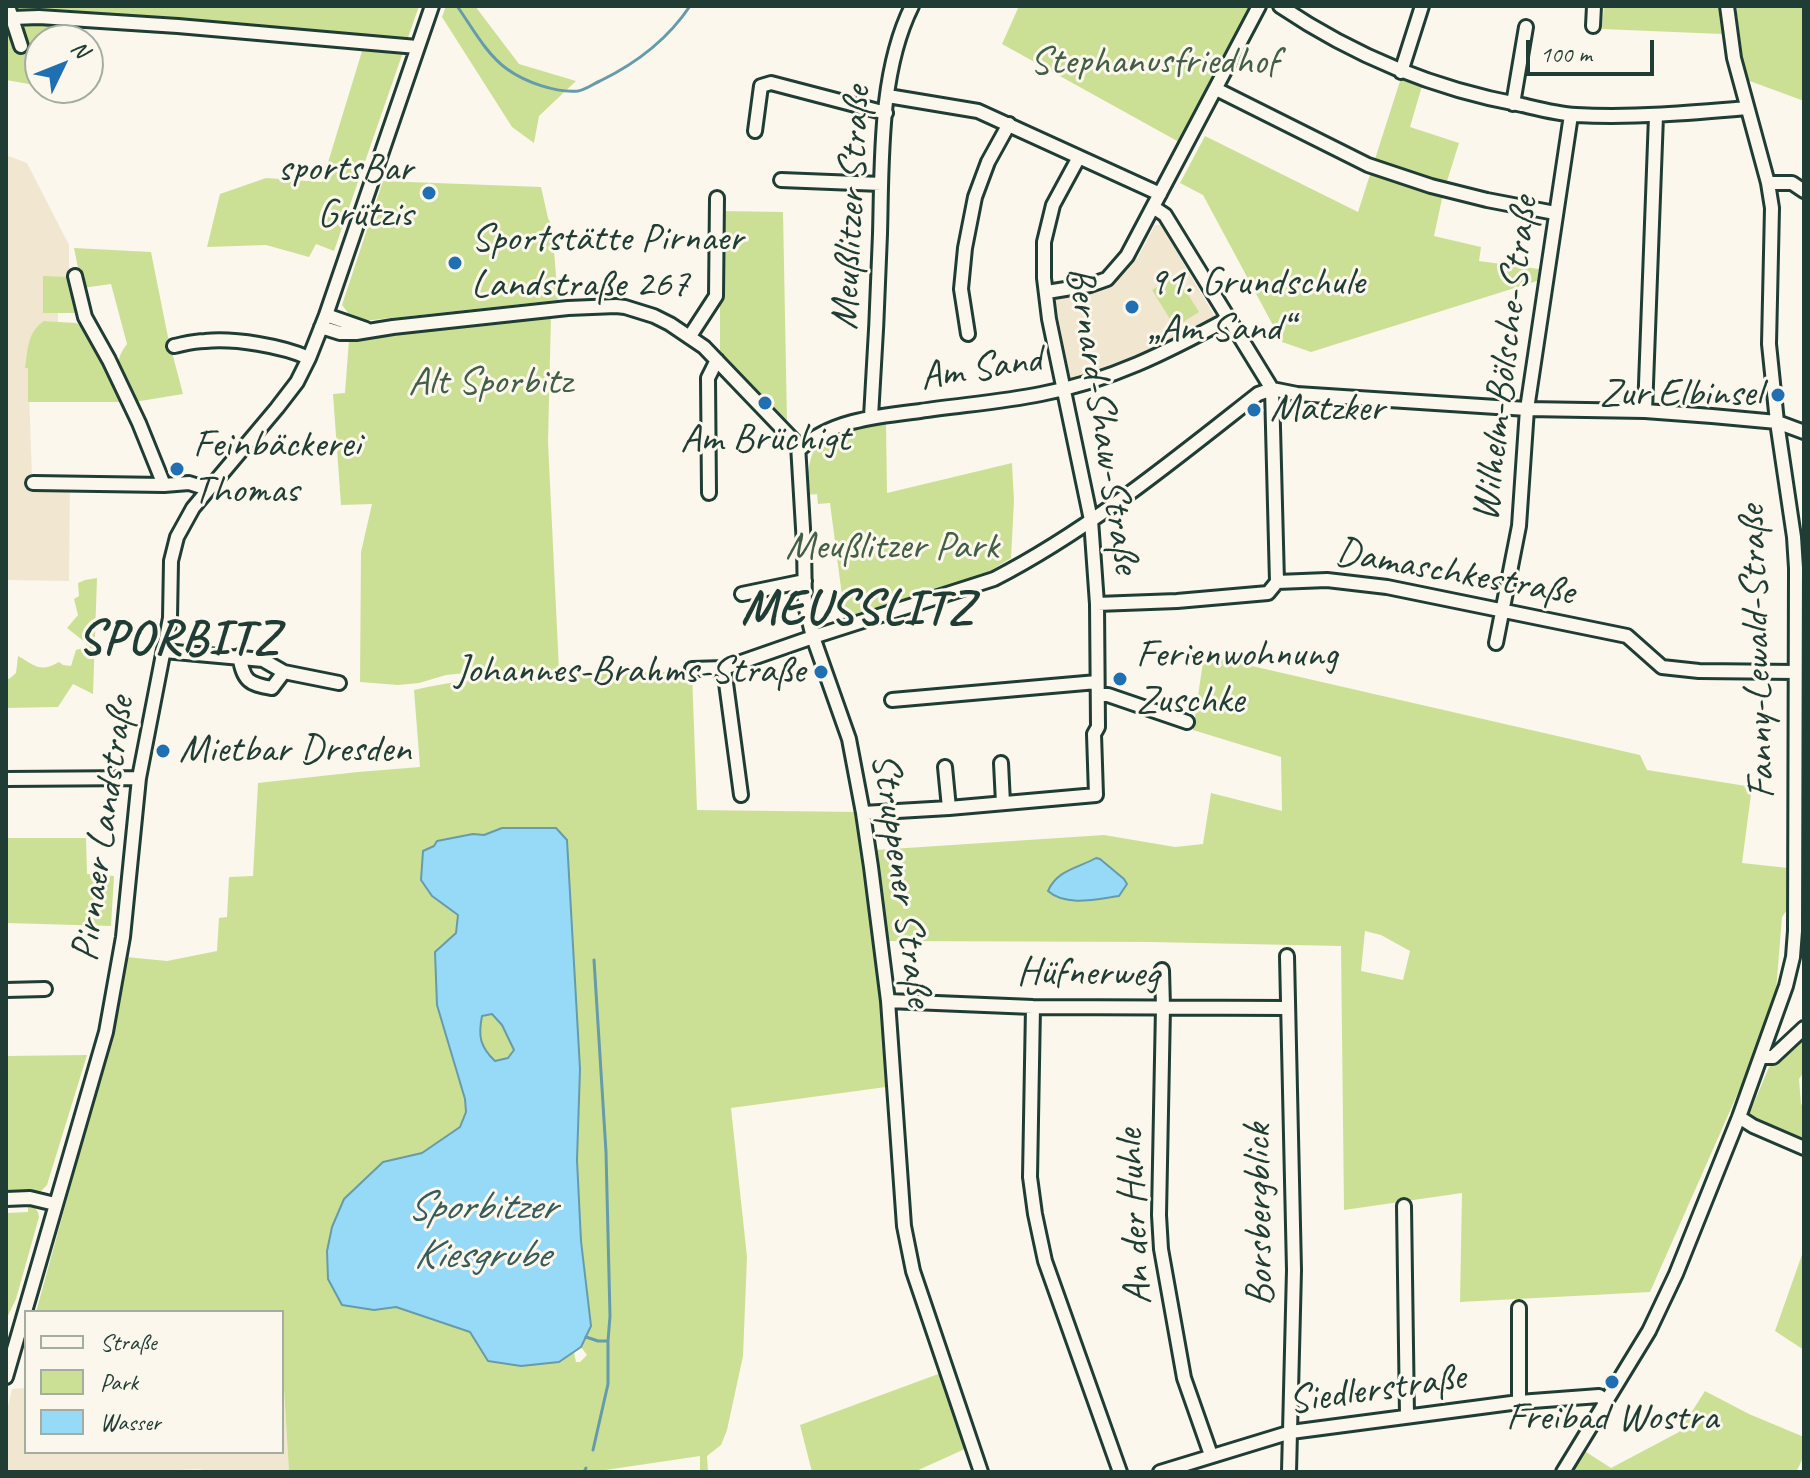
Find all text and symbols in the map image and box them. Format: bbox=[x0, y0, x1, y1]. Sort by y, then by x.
north arrow bbox=[24, 24, 104, 104]
scale bar bbox=[1530, 24, 1658, 74]
text: N bbox=[65, 34, 95, 64]
park label: Stephanusfriedhof bbox=[1030, 39, 1278, 87]
text: 100 m bbox=[1540, 39, 1592, 69]
street label: Meußlitzer Straße bbox=[822, 85, 882, 331]
place label: sportsBar Grützis bbox=[278, 146, 413, 240]
marker: sportsBar Grützis bbox=[420, 184, 438, 202]
street label: Wilhelm-Bölsche-Straße bbox=[1462, 194, 1550, 524]
place label: Sportstätte Pirnaer Landstraße 267 bbox=[471, 216, 743, 310]
marker: Sportstätte Pirnaer Landstraße 267 bbox=[446, 254, 464, 272]
place label: 91. Grundschule „Am Sand“ bbox=[1148, 260, 1364, 354]
street label: Bernard-Shaw-Straße bbox=[1054, 263, 1150, 577]
marker: 91. Grundschule „Am Sand“ bbox=[1123, 298, 1141, 316]
street label: Am Sand bbox=[917, 336, 1045, 402]
park label: Alt Sporbitz bbox=[408, 359, 572, 407]
place label: Zur Elbinsel bbox=[1599, 371, 1762, 419]
place label: Matzker bbox=[1270, 386, 1384, 434]
marker: Zur Elbinsel bbox=[1769, 386, 1787, 404]
marker: Am Brüchigt bbox=[756, 394, 774, 412]
marker: Matzker bbox=[1245, 401, 1263, 419]
place label: Am Brüchigt bbox=[680, 416, 850, 464]
place label: Feinbäckerei Thomas bbox=[193, 422, 361, 516]
marker: Feinbäckerei Thomas bbox=[168, 460, 186, 478]
street label: Fanny-Lewald-Straße bbox=[1729, 504, 1787, 800]
park label: Meußlitzer Park bbox=[785, 524, 999, 572]
street label: Damaschkestraße bbox=[1332, 528, 1578, 618]
district label: MEUSSLITZ bbox=[743, 581, 973, 639]
district label: SPORBITZ bbox=[80, 611, 278, 669]
place label: Ferienwohnung Zuschke bbox=[1136, 632, 1338, 726]
place label: Johannes-Brahms-Straße bbox=[455, 648, 805, 696]
marker: Johannes-Brahms-Straße bbox=[812, 663, 830, 681]
marker: Ferienwohnung Zuschke bbox=[1111, 670, 1129, 688]
street label: Pirnaer Landstraße bbox=[62, 694, 146, 964]
place label: Mietbar Dresden bbox=[179, 727, 411, 775]
marker: Mietbar Dresden bbox=[154, 742, 172, 760]
street label: Struppener Straße bbox=[859, 750, 943, 1010]
street label: Hüfnerweg bbox=[1016, 949, 1160, 999]
street label: Borsbergblick bbox=[1234, 1123, 1286, 1307]
street label: An der Huhle bbox=[1106, 1128, 1164, 1306]
water label: Sporbitzer Kiesgrube bbox=[407, 1183, 555, 1282]
legend bbox=[24, 1310, 284, 1454]
text: Straße bbox=[100, 1327, 157, 1357]
street label: Siedlerstraße bbox=[1285, 1354, 1469, 1426]
text: Park bbox=[100, 1367, 138, 1397]
marker: Freibad Wostra bbox=[1603, 1373, 1621, 1391]
place label: Freibad Wostra bbox=[1506, 1395, 1718, 1443]
text: Wasser bbox=[100, 1407, 161, 1437]

